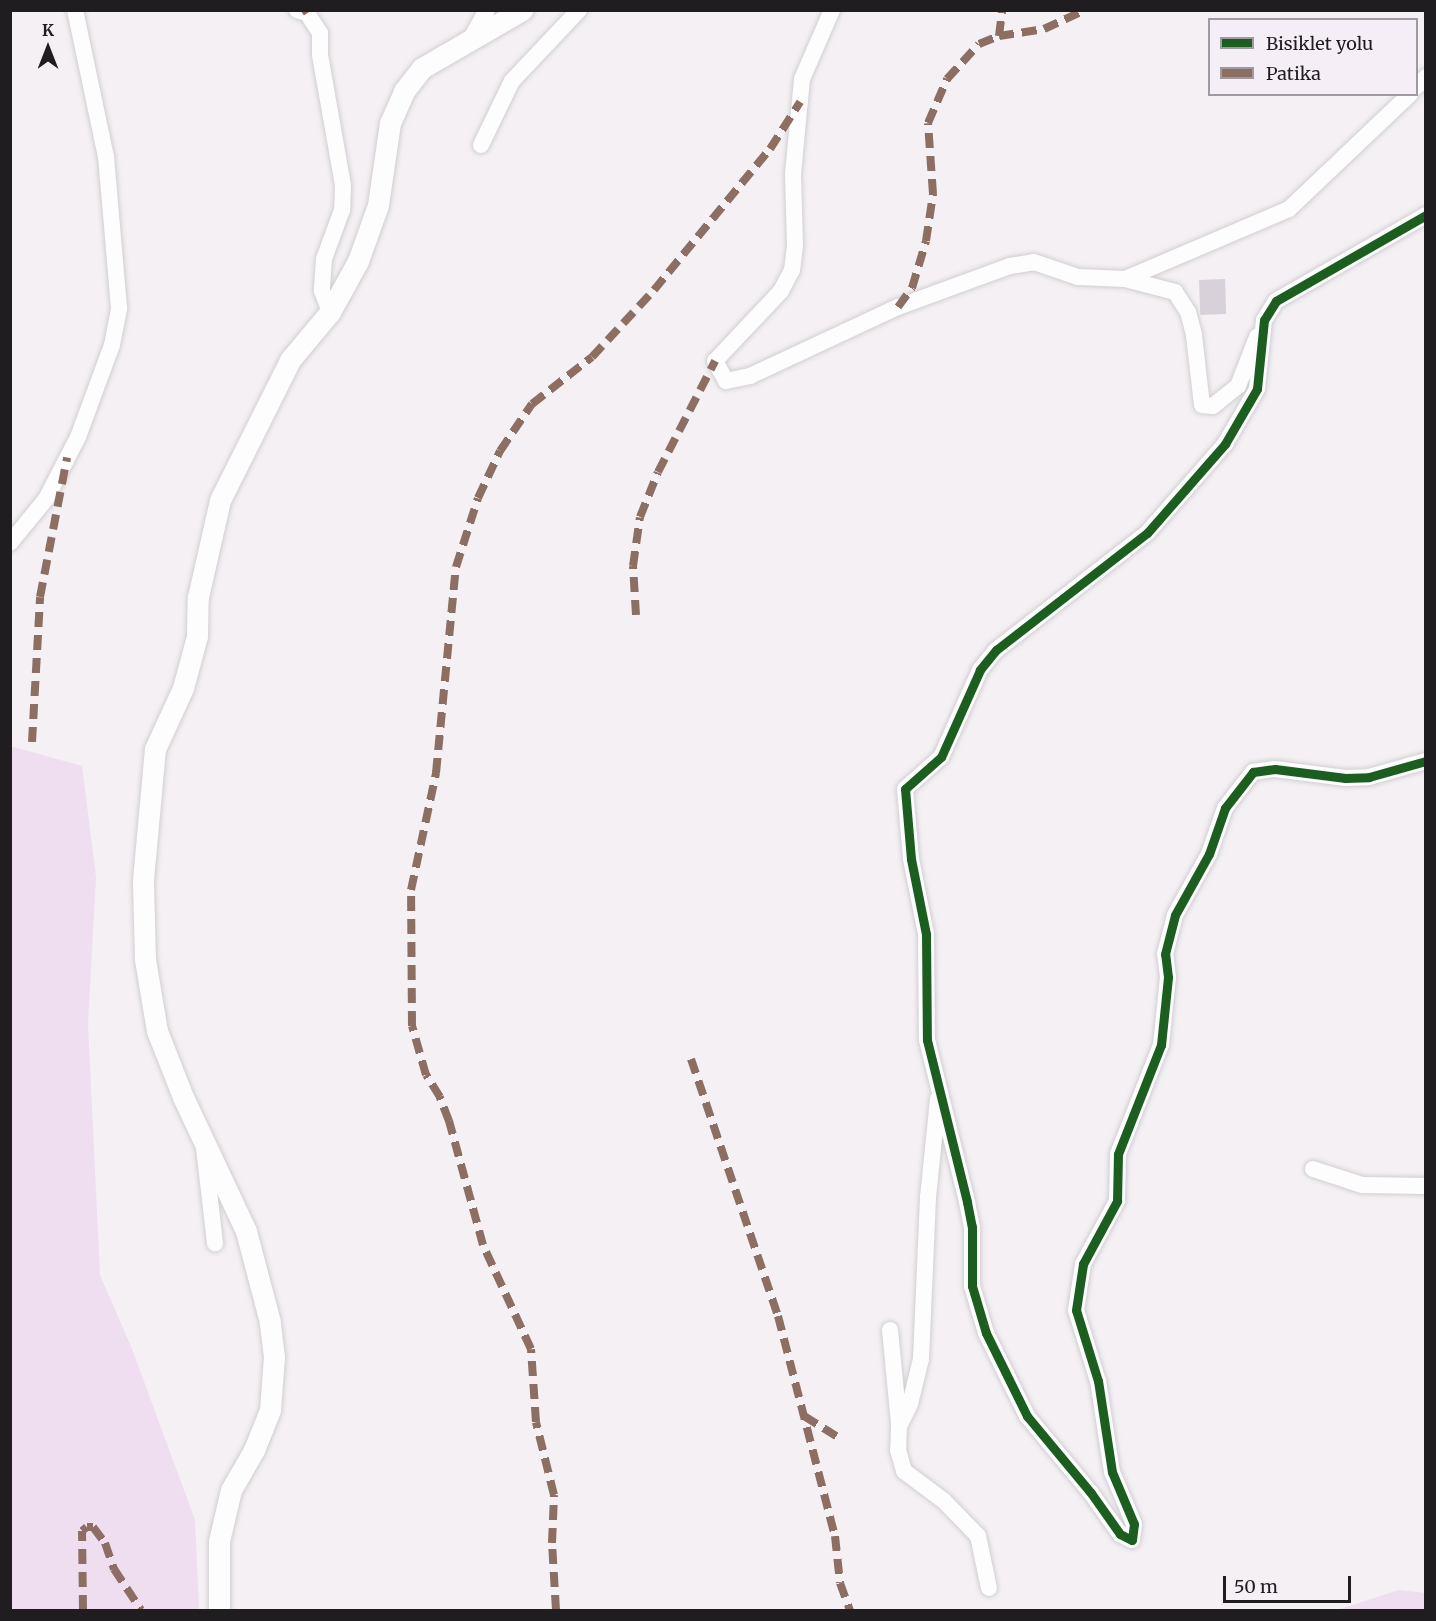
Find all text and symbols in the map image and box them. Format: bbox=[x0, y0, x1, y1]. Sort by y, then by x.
north arrow bbox=[18, 18, 78, 78]
legend bbox=[1208, 18, 1418, 96]
text: K bbox=[42, 20, 54, 40]
text: Bisiklet yolu bbox=[1266, 32, 1373, 55]
text: Patika bbox=[1266, 62, 1321, 85]
scale bar bbox=[1226, 1564, 1354, 1602]
text: 50 m bbox=[1234, 1575, 1278, 1598]

